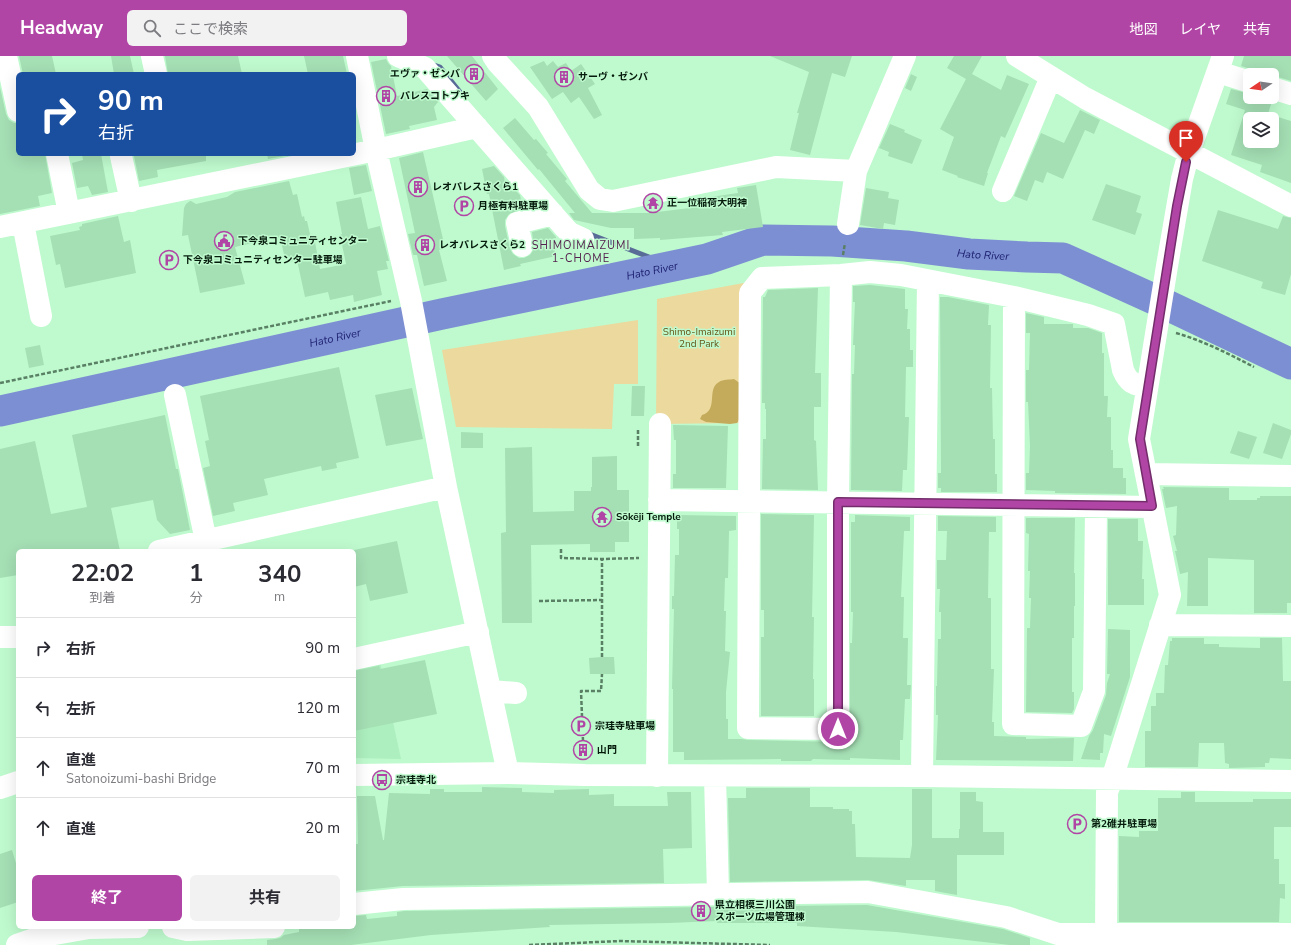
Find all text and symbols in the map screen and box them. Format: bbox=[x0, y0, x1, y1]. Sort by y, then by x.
search box bbox=[127, 10, 407, 46]
text: Headway bbox=[20, 15, 103, 41]
icon: search bbox=[141, 17, 163, 39]
text: ここで検索 bbox=[173, 19, 248, 39]
text: 地図 bbox=[1129, 20, 1157, 39]
text: レイヤ bbox=[1179, 20, 1221, 39]
text: 共有 bbox=[1243, 20, 1271, 39]
building icon: エヴァ・ゼンバ bbox=[463, 63, 485, 85]
building icon: サーヴ・ゼンバ bbox=[553, 66, 575, 88]
place label: エヴァ・ゼンバ bbox=[390, 67, 460, 81]
north arrow bbox=[1243, 68, 1279, 104]
map controls bbox=[1243, 68, 1279, 148]
place label: サーヴ・ゼンバ bbox=[578, 70, 648, 84]
text: 90 m bbox=[98, 82, 164, 120]
building icon: パレスコトブキ bbox=[375, 85, 397, 107]
icon: right bbox=[32, 88, 84, 140]
place label: パレスコトブキ bbox=[400, 89, 470, 103]
button: layers bbox=[1243, 112, 1279, 148]
text: 右折 bbox=[98, 121, 134, 145]
pin bbox=[1169, 121, 1203, 162]
icon: arrive bbox=[1175, 127, 1197, 149]
building icon: レオパレスさくら1 bbox=[407, 176, 429, 198]
place label: レオパレスさくら1 bbox=[432, 180, 518, 194]
temple icon: 正一位稲荷大明神 bbox=[642, 192, 664, 214]
parking icon: 月極有料駐車場 bbox=[453, 195, 475, 217]
place label: 正一位稲荷大明神 bbox=[667, 196, 747, 210]
place label: 月極有料駐車場 bbox=[478, 199, 548, 213]
public building icon: 下今泉コミュニティセンター bbox=[213, 230, 235, 252]
place label: 下今泉コミュニティセンター bbox=[238, 234, 367, 248]
building icon: レオパレスさくら2 bbox=[414, 234, 436, 256]
place label: レオパレスさくら2 bbox=[439, 238, 525, 252]
district label: SHIMOIMAIZUMI 1-CHOME bbox=[532, 238, 630, 266]
water label: Hato River bbox=[956, 245, 1011, 264]
parking icon: 下今泉コミュニティセンター駐車場 bbox=[158, 249, 180, 271]
place label: 下今泉コミュニティセンター駐車場 bbox=[183, 253, 342, 267]
water label: Hato River bbox=[625, 258, 680, 283]
water label: Hato River bbox=[308, 324, 363, 350]
park label: Shimo-Imaizumi 2nd Park bbox=[663, 325, 735, 351]
temple icon: Sōkēji Temple bbox=[591, 506, 613, 528]
place label: Sōkēji Temple bbox=[616, 510, 681, 524]
text: 22:02 bbox=[71, 557, 134, 589]
text: 1 bbox=[189, 557, 203, 589]
text: 340 bbox=[258, 558, 301, 590]
text: m bbox=[274, 588, 285, 606]
text: 到着 bbox=[89, 589, 115, 607]
text: 分 bbox=[190, 589, 203, 607]
icon: right bbox=[32, 637, 54, 659]
text: 90 m bbox=[305, 638, 340, 658]
text: 右折 bbox=[66, 639, 96, 659]
icon: left bbox=[32, 697, 54, 719]
text: 120 m bbox=[296, 698, 340, 718]
text: 左折 bbox=[66, 699, 96, 719]
position arrow bbox=[817, 708, 859, 750]
parking icon: 宗珪寺駐車場 bbox=[570, 715, 592, 737]
place label: 宗珪寺駐車場 bbox=[595, 719, 655, 733]
building icon: 山門 bbox=[572, 739, 594, 761]
place label: 山門 bbox=[597, 743, 617, 757]
text: 直進 bbox=[66, 750, 96, 770]
icon: ahead bbox=[32, 757, 54, 779]
text: 70 m bbox=[305, 758, 340, 778]
bus stop icon: 宗珪寺北 bbox=[371, 769, 393, 791]
text: Satonoizumi-bashi Bridge bbox=[66, 770, 216, 788]
place label: 宗珪寺北 bbox=[396, 773, 436, 787]
parking icon: 第2碓井駐車場 bbox=[1066, 813, 1088, 835]
icon: ahead bbox=[32, 817, 54, 839]
place label: 第2碓井駐車場 bbox=[1091, 817, 1157, 831]
text: 20 m bbox=[305, 818, 340, 838]
text: 直進 bbox=[66, 819, 96, 839]
button: 終了 bbox=[32, 875, 182, 921]
button: 共有 bbox=[190, 875, 340, 921]
place label: 県立相模三川公園 スポーツ広場管理棟 bbox=[715, 898, 805, 924]
building icon: 県立相模三川公園 スポーツ広場管理棟 bbox=[690, 900, 712, 922]

